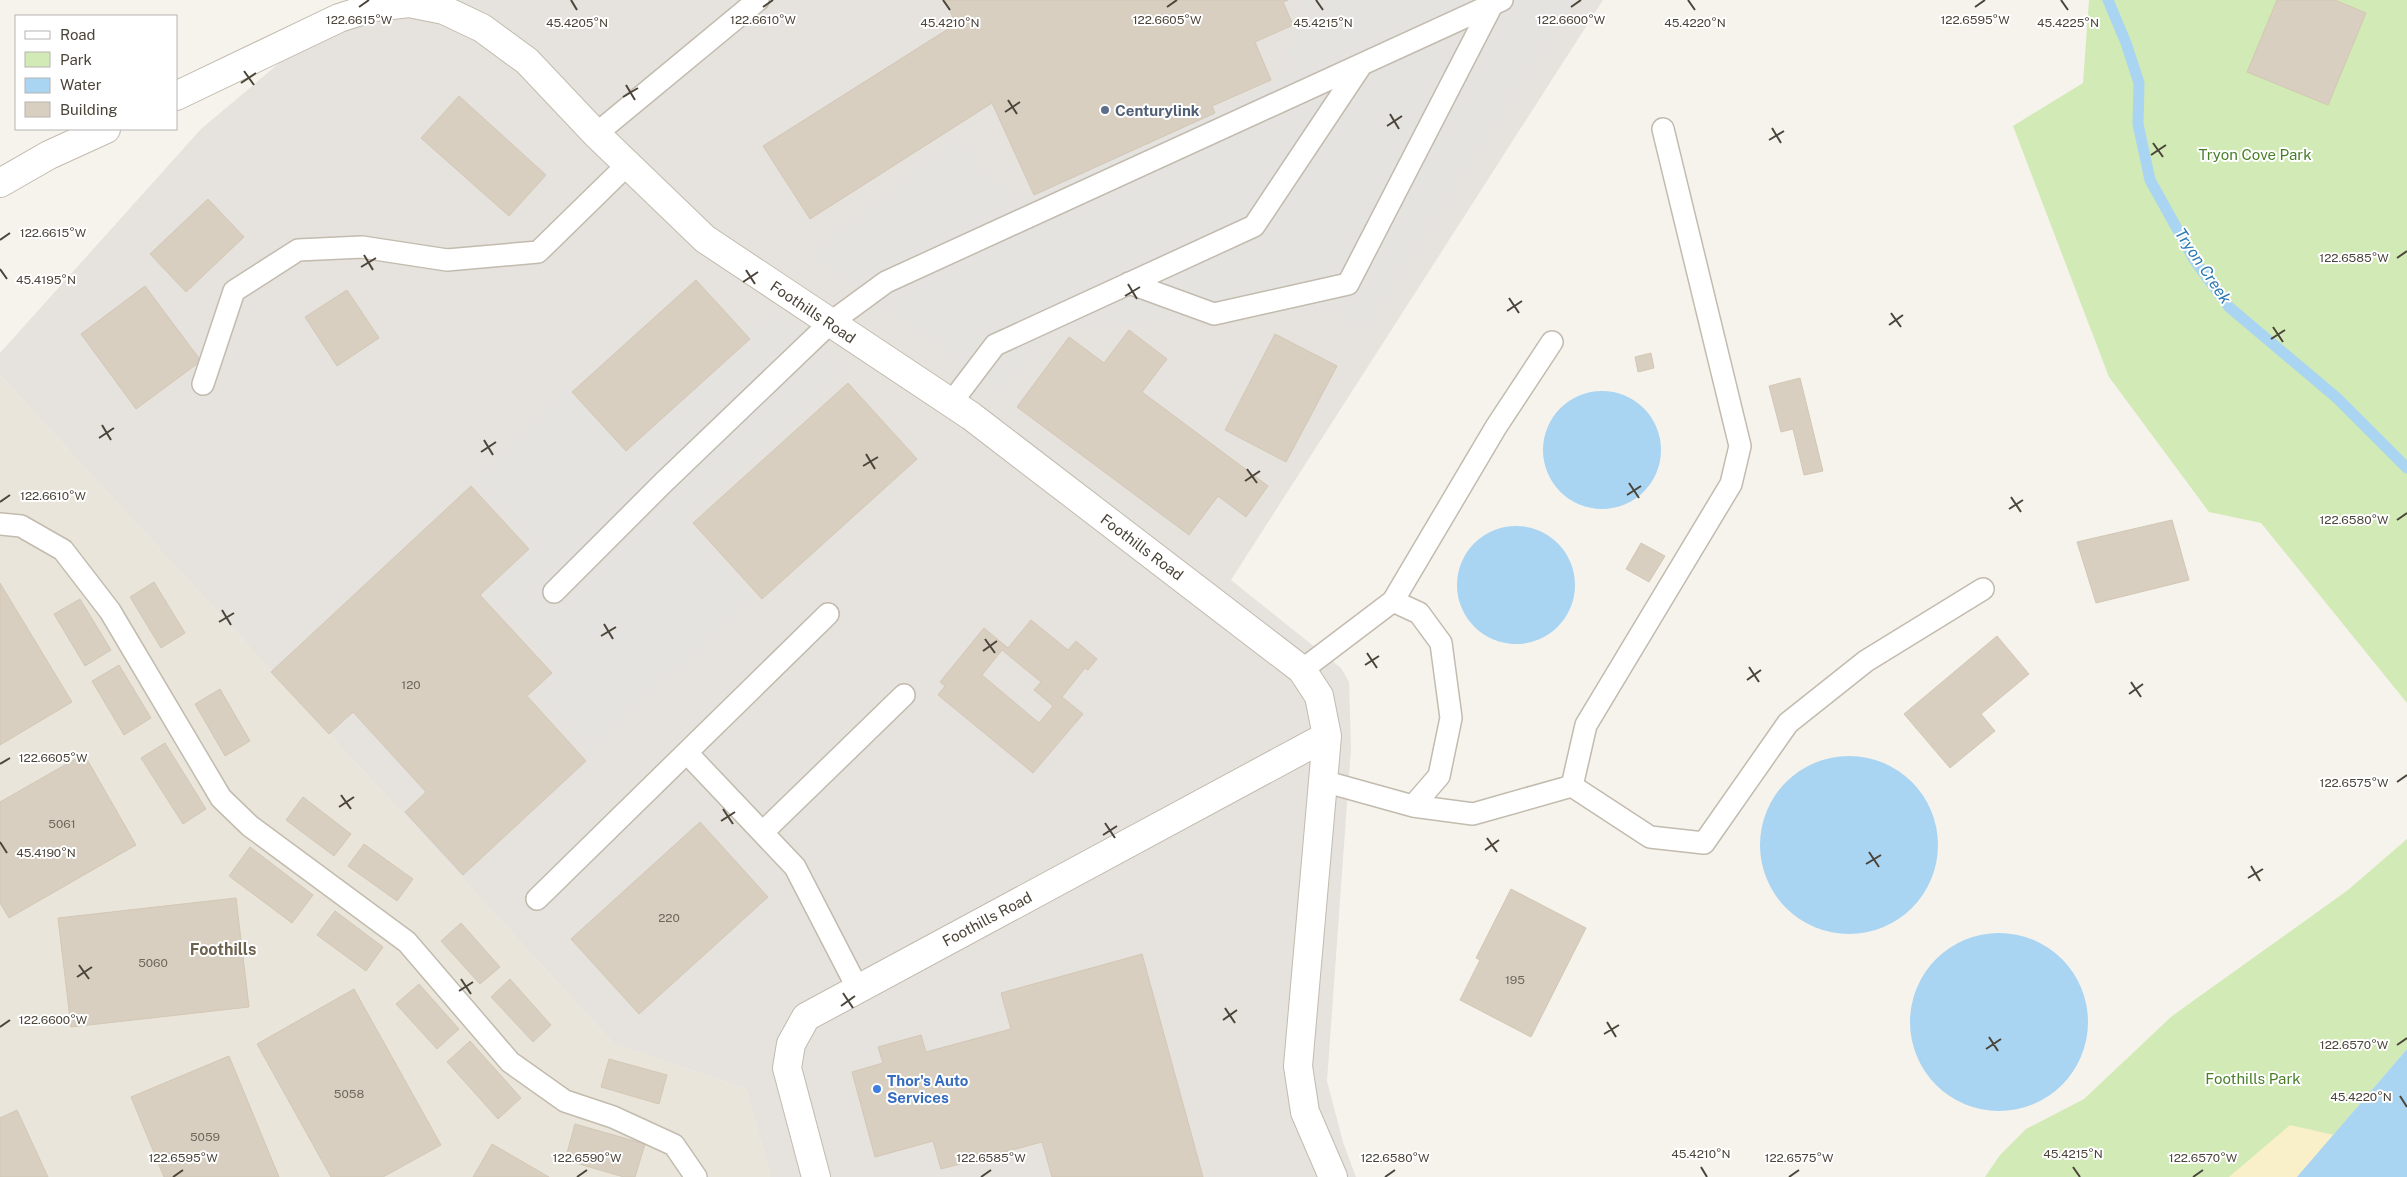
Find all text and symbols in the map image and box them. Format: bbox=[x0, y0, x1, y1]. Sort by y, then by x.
text: 122.6615°W bbox=[326, 13, 393, 27]
text: 122.6610°W bbox=[730, 13, 797, 27]
text: 122.6605°W bbox=[1133, 13, 1202, 27]
text: 122.6600°W bbox=[1537, 13, 1606, 27]
text: 122.6595°W bbox=[1940, 13, 2010, 27]
legend bbox=[15, 15, 178, 130]
text: 45.4205°N bbox=[546, 16, 608, 30]
text: 45.4210°N bbox=[920, 16, 980, 30]
text: 45.4215°N bbox=[1293, 16, 1353, 30]
text: 45.4220°N bbox=[1664, 16, 1726, 30]
text: 45.4225°N bbox=[2037, 16, 2099, 30]
text: Road bbox=[60, 26, 96, 43]
text: Park bbox=[60, 51, 92, 68]
text: Water bbox=[60, 76, 102, 93]
text: Building bbox=[60, 101, 118, 118]
place label: Centurylink bbox=[1115, 102, 1200, 119]
marker: Centurylink bbox=[1099, 104, 1111, 116]
park label: Tryon Cove Park bbox=[2198, 146, 2312, 163]
water label: Tryon Creek bbox=[2171, 225, 2235, 308]
text: 122.6615°W bbox=[20, 226, 87, 240]
text: 122.6585°W bbox=[2319, 251, 2389, 265]
text: 45.4195°N bbox=[16, 273, 76, 287]
street label: Foothills Road bbox=[767, 277, 859, 347]
text: 122.6610°W bbox=[20, 489, 87, 503]
street label: Foothills Road bbox=[1097, 510, 1187, 584]
text: 122.6580°W bbox=[2319, 513, 2389, 527]
house number: 120 bbox=[401, 678, 421, 692]
text: 122.6605°W bbox=[19, 751, 88, 765]
text: 122.6575°W bbox=[2320, 776, 2389, 790]
house number: 5061 bbox=[48, 817, 76, 831]
text: 45.4190°N bbox=[16, 846, 76, 860]
street label: Foothills Road bbox=[939, 888, 1035, 950]
house number: 220 bbox=[658, 911, 680, 925]
district label: Foothills bbox=[190, 940, 256, 959]
house number: 5060 bbox=[138, 956, 168, 970]
house number: 195 bbox=[1505, 973, 1525, 987]
text: 122.6600°W bbox=[19, 1013, 88, 1027]
text: 122.6570°W bbox=[2320, 1038, 2389, 1052]
park label: Foothills Park bbox=[2205, 1070, 2301, 1087]
place label: Thor's Auto Services bbox=[887, 1072, 969, 1106]
marker: Thor's Auto Services bbox=[871, 1083, 883, 1095]
house number: 5058 bbox=[334, 1087, 364, 1101]
text: 45.4220°N bbox=[2330, 1090, 2392, 1104]
house number: 5059 bbox=[190, 1130, 220, 1144]
text: 45.4210°N bbox=[1671, 1147, 1731, 1161]
text: 45.4215°N bbox=[2043, 1147, 2103, 1161]
text: 122.6595°W bbox=[148, 1151, 218, 1165]
text: 122.6590°W bbox=[553, 1151, 622, 1165]
text: 122.6585°W bbox=[956, 1151, 1026, 1165]
text: 122.6580°W bbox=[1360, 1151, 1430, 1165]
text: 122.6575°W bbox=[1765, 1151, 1834, 1165]
text: 122.6570°W bbox=[2169, 1151, 2238, 1165]

